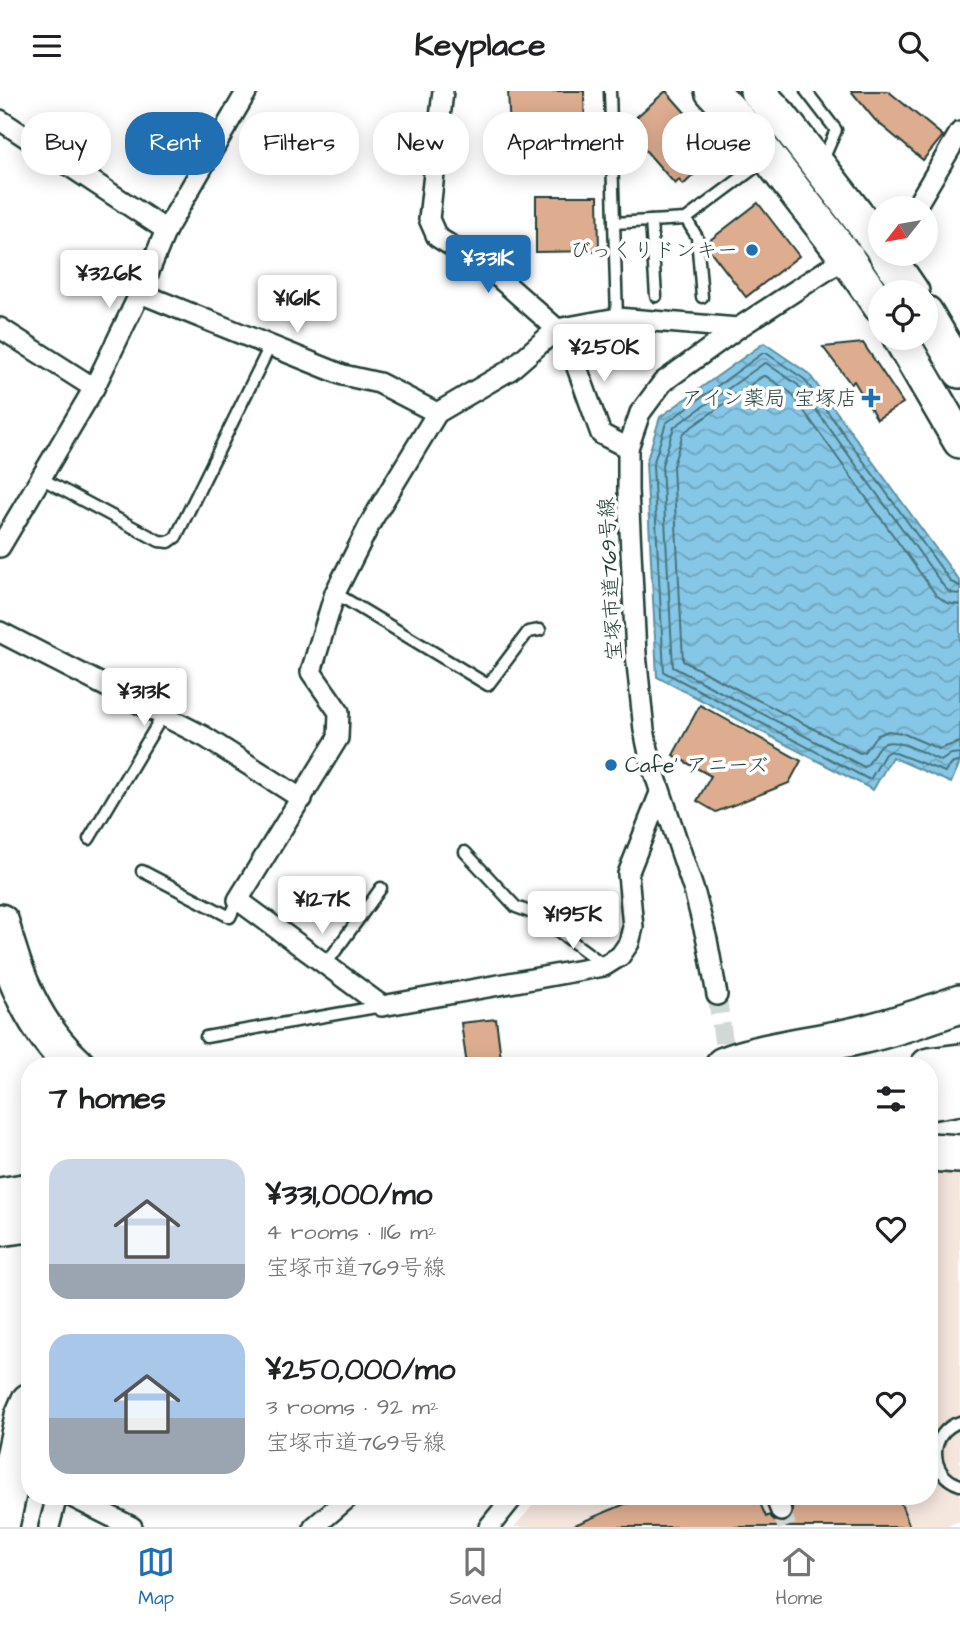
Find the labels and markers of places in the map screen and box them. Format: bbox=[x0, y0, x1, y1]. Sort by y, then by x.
pin: ¥331K bbox=[439, 235, 537, 295]
place label: びっくりドンキー bbox=[570, 236, 738, 265]
marker: びっくりドンキー bbox=[744, 242, 760, 258]
pin: ¥326K bbox=[60, 251, 158, 310]
pin: ¥161K bbox=[248, 275, 346, 335]
pin: ¥250K bbox=[555, 324, 653, 384]
place label: アイン薬局 宝塚店 bbox=[682, 384, 857, 413]
marker: アイン薬局 宝塚店 bbox=[863, 390, 879, 406]
pin: ¥313K bbox=[95, 669, 193, 728]
place label: Cafe' アニーズ bbox=[625, 751, 768, 780]
marker: Cafe' アニーズ bbox=[603, 757, 619, 773]
pin: ¥127K bbox=[273, 877, 371, 936]
pin: ¥195K bbox=[524, 891, 622, 951]

